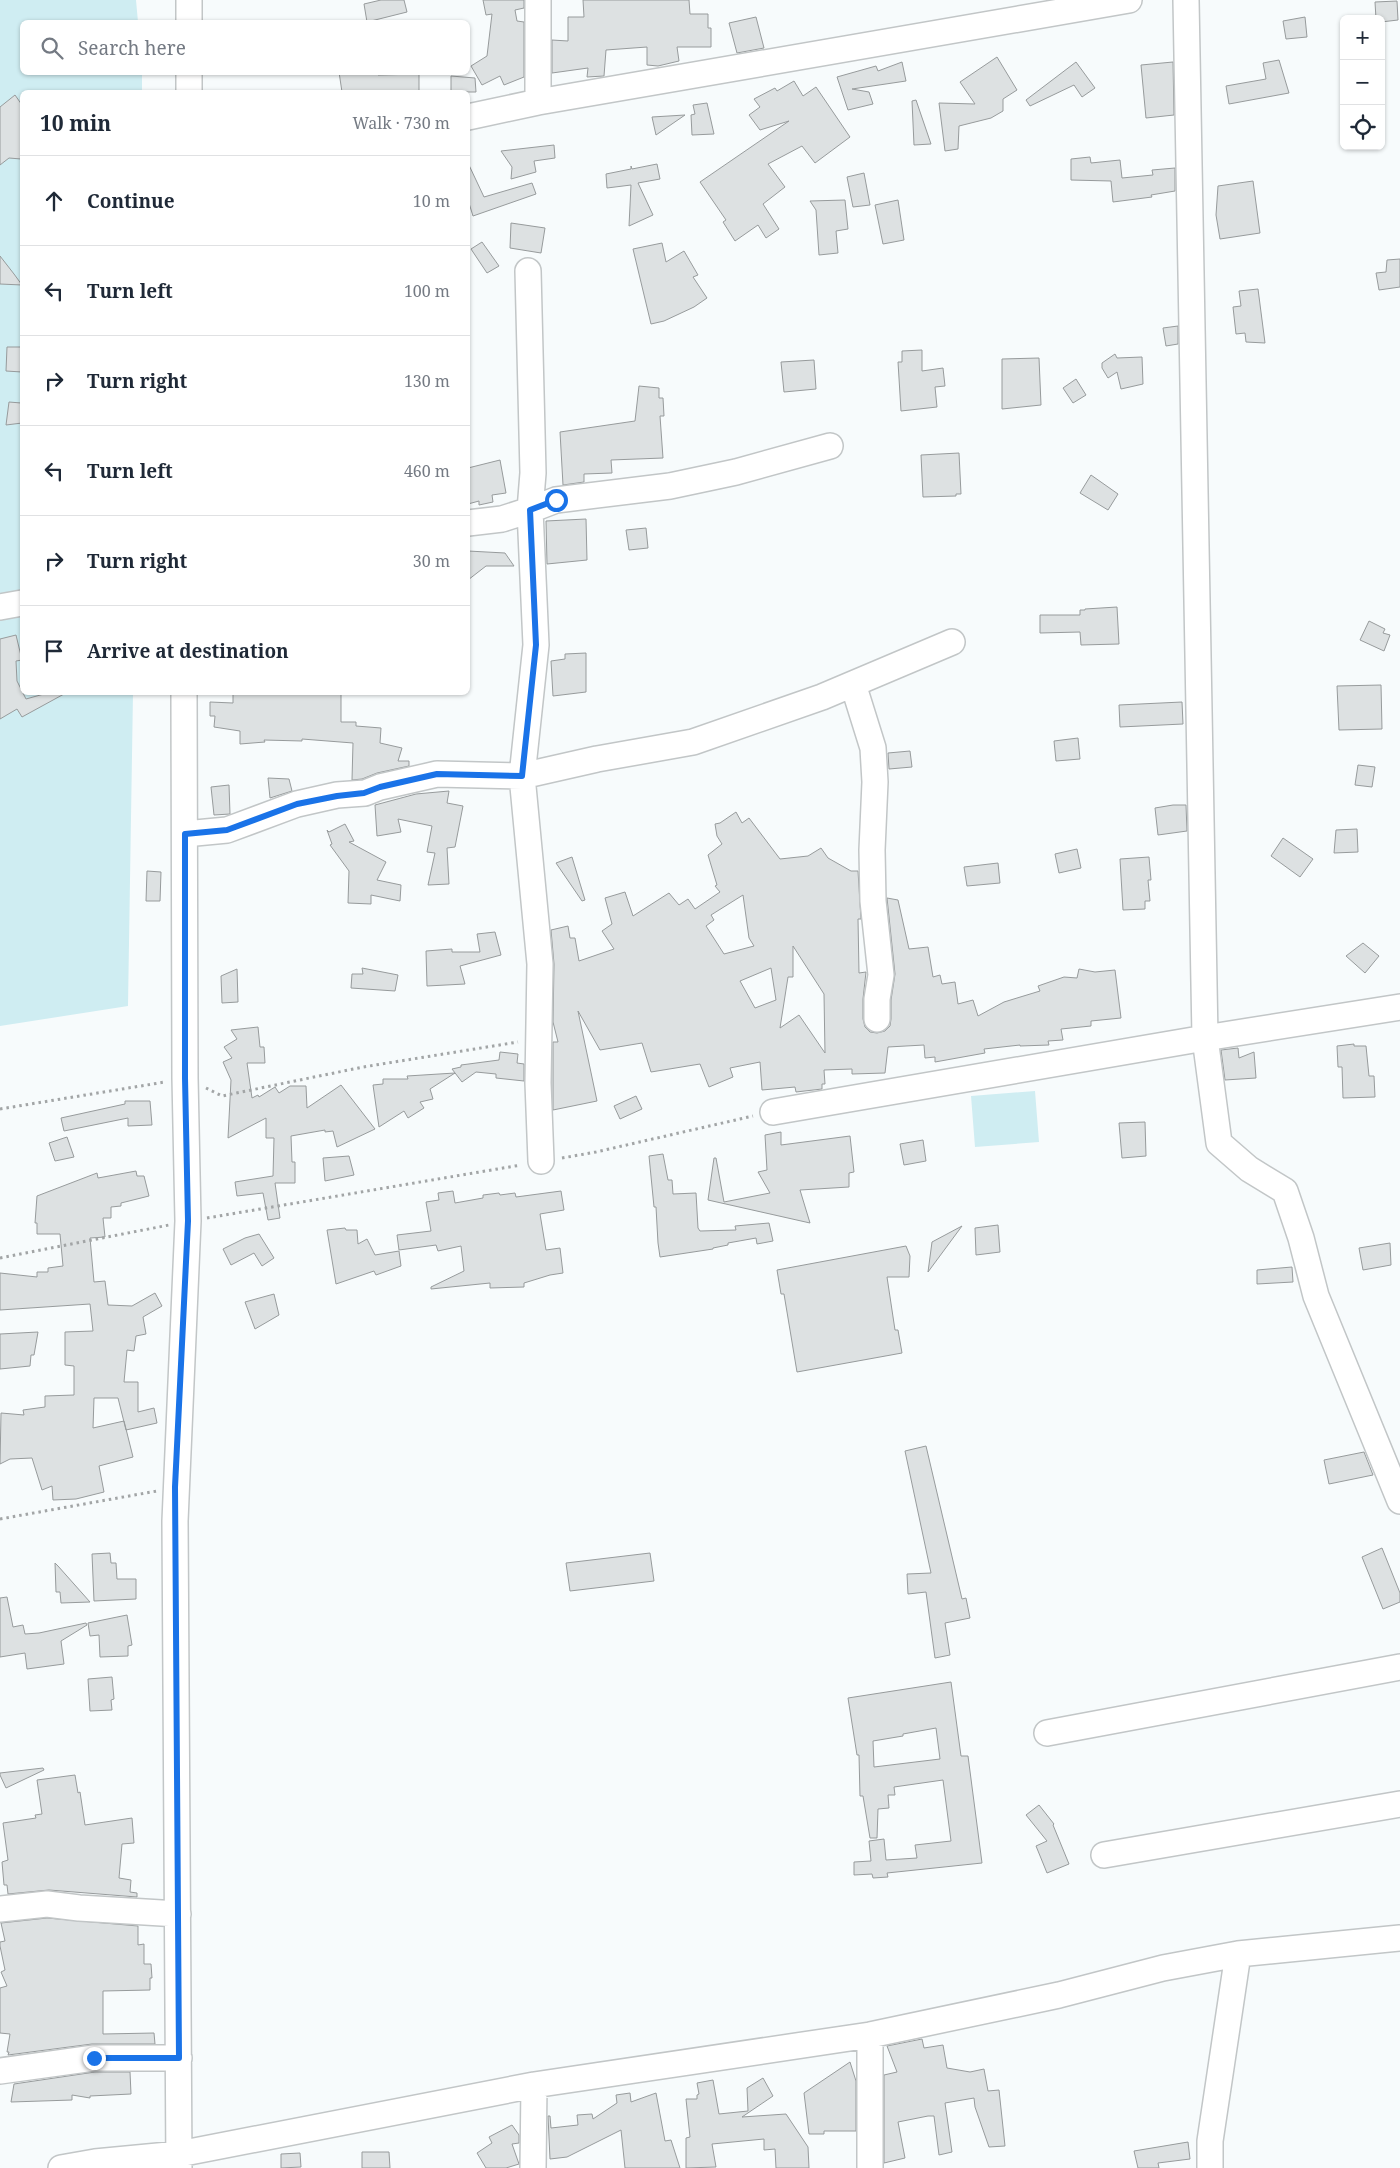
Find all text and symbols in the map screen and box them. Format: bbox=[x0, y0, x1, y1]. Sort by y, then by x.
map controls bbox=[1340, 15, 1385, 150]
button: + bbox=[1340, 15, 1385, 60]
search box bbox=[20, 20, 470, 75]
icon: search bbox=[38, 34, 66, 62]
text: Search here bbox=[78, 35, 186, 61]
button: − bbox=[1340, 60, 1385, 105]
button: locate bbox=[1340, 105, 1385, 150]
text: 10 min bbox=[40, 109, 111, 137]
text: Walk · 730 m bbox=[353, 112, 450, 134]
icon: ahead bbox=[40, 187, 68, 215]
text: Continue bbox=[87, 188, 175, 214]
text: 10 m bbox=[413, 190, 450, 212]
icon: left bbox=[40, 277, 68, 305]
text: Turn left bbox=[87, 278, 173, 304]
text: 100 m bbox=[404, 280, 450, 302]
icon: right bbox=[40, 367, 68, 395]
text: Turn right bbox=[87, 368, 187, 394]
text: 130 m bbox=[404, 370, 450, 392]
icon: left bbox=[40, 457, 68, 485]
text: Turn left bbox=[87, 458, 173, 484]
text: 460 m bbox=[404, 460, 450, 482]
route start bbox=[545, 489, 568, 512]
icon: right bbox=[40, 547, 68, 575]
text: Turn right bbox=[87, 548, 187, 574]
text: 30 m bbox=[413, 550, 450, 572]
icon: arrive bbox=[40, 637, 68, 665]
text: Arrive at destination bbox=[87, 638, 289, 664]
route end bbox=[83, 2047, 106, 2070]

